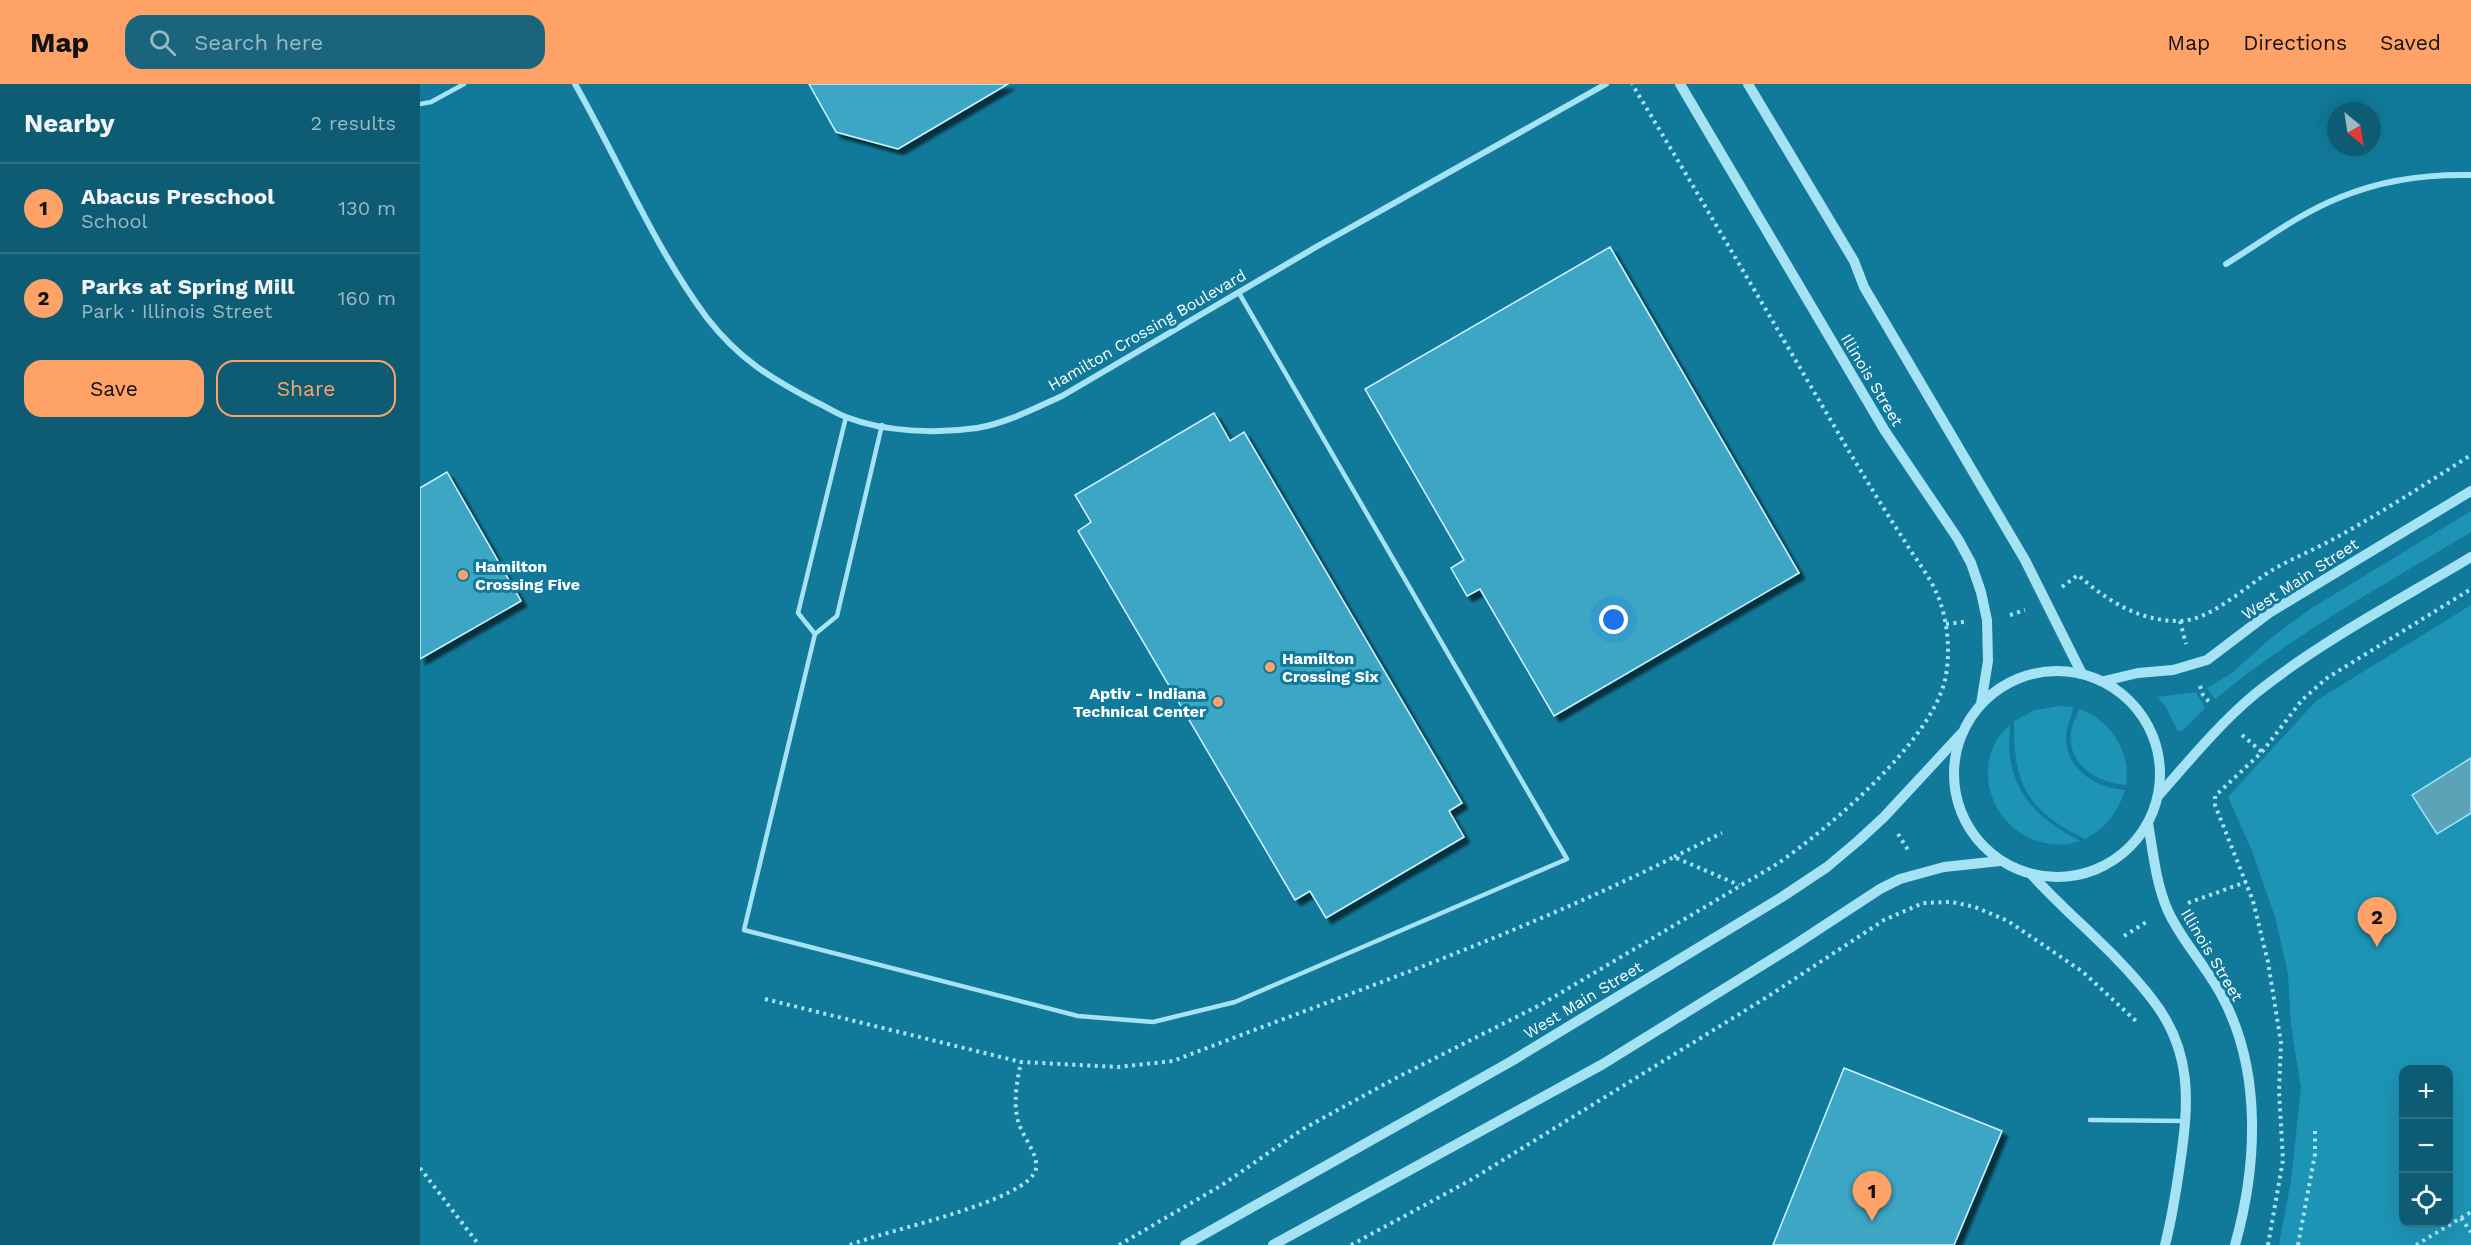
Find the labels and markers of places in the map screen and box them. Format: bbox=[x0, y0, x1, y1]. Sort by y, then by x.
place label: Hamilton Crossing Five bbox=[475, 557, 580, 594]
marker: Hamilton Crossing Five bbox=[456, 568, 470, 582]
place label: Hamilton Crossing Six bbox=[1282, 649, 1379, 686]
marker: Hamilton Crossing Six bbox=[1263, 660, 1277, 674]
place label: Aptiv - Indiana Technical Center bbox=[1073, 684, 1207, 721]
marker: Aptiv - Indiana Technical Center bbox=[1211, 695, 1225, 709]
pin: 2 bbox=[2358, 898, 2396, 947]
pin: 1 bbox=[1852, 1172, 1892, 1221]

